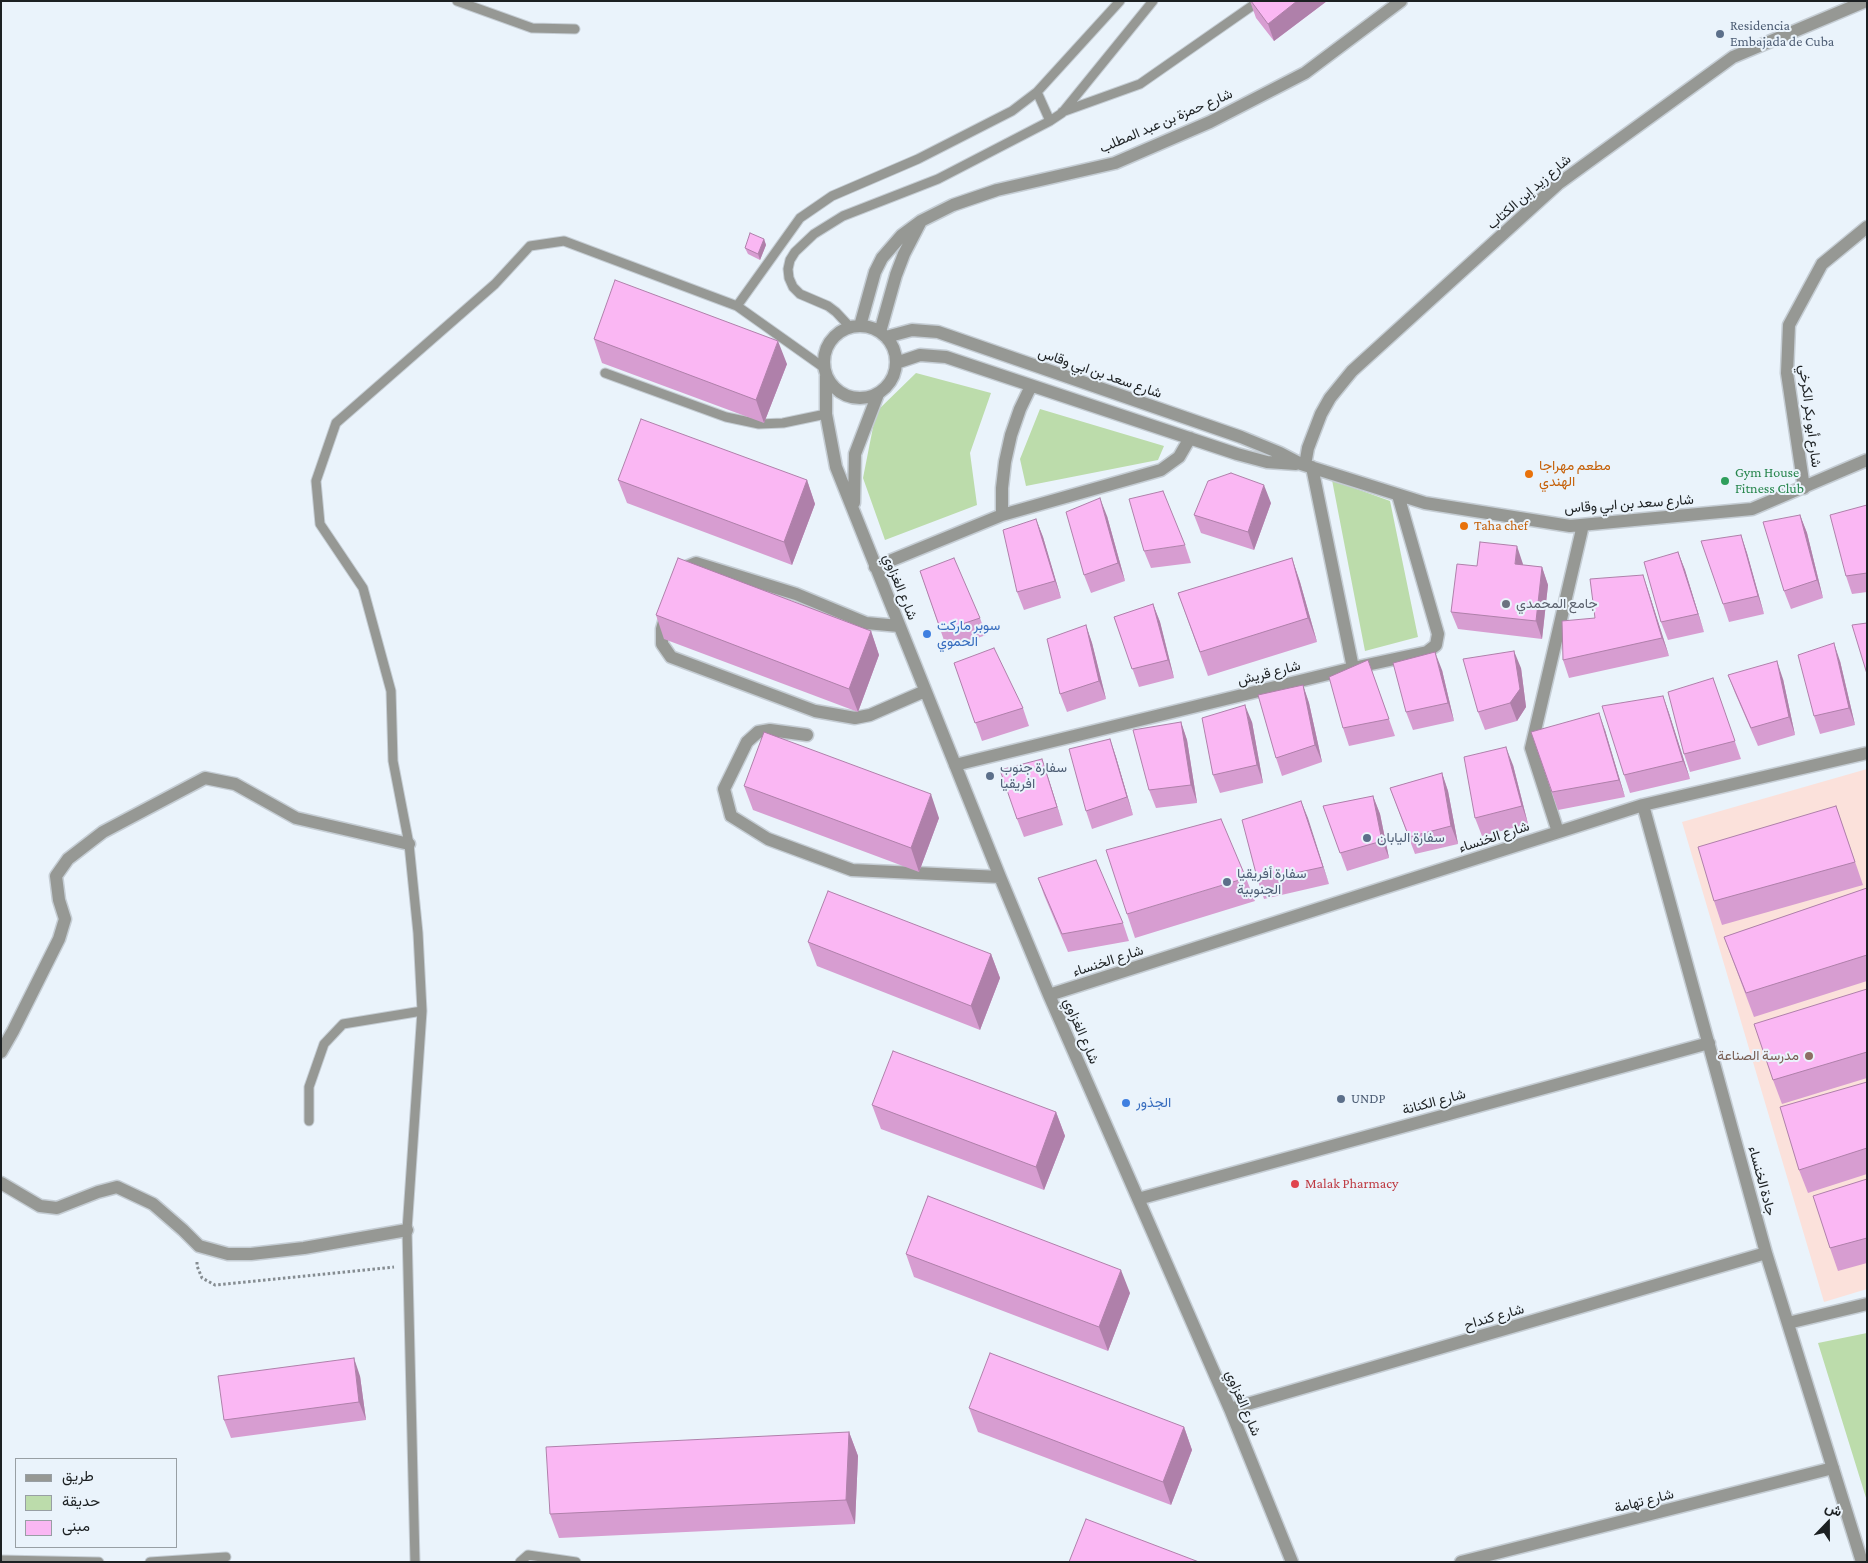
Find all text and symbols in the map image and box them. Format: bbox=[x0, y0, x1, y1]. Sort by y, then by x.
place label: Residencia Embajada de Cuba bbox=[1730, 18, 1834, 50]
marker: Residencia Embajada de Cuba bbox=[1714, 28, 1726, 40]
street label: شارع حمزة بن عبد المطلب bbox=[1097, 85, 1235, 157]
street label: شارع زيد إبن الكتاب bbox=[1484, 151, 1574, 233]
street label: شارع سعد بن ابي وقاس bbox=[1036, 344, 1164, 402]
street label: شارع أبو بكر الكرخي bbox=[1795, 364, 1825, 468]
place label: مطعم مهراجا الهندي bbox=[1539, 458, 1611, 491]
place label: Gym House Fitness Club bbox=[1735, 465, 1804, 498]
marker: مطعم مهراجا الهندي bbox=[1523, 468, 1535, 480]
marker: Gym House Fitness Club bbox=[1719, 475, 1731, 487]
street label: شارع سعد بن ابي وقاس bbox=[1564, 491, 1694, 517]
place label: Taha chef bbox=[1474, 518, 1528, 534]
marker: Taha chef bbox=[1458, 520, 1470, 532]
street label: شارع الغزاوي bbox=[879, 551, 921, 623]
place label: جامع المحمدي bbox=[1516, 596, 1598, 612]
marker: جامع المحمدي bbox=[1500, 598, 1512, 610]
place label: سوبر ماركت الحموي bbox=[937, 618, 1000, 650]
marker: سوبر ماركت الحموي bbox=[921, 628, 933, 640]
street label: شارع قريش bbox=[1236, 657, 1302, 689]
place label: سفارة جنوب افريقيا bbox=[1000, 760, 1067, 792]
marker: سفارة جنوب افريقيا bbox=[984, 770, 996, 782]
street label: شارع الخنساء bbox=[1456, 818, 1532, 856]
place label: سفارة اليابان bbox=[1377, 830, 1445, 846]
marker: سفارة اليابان bbox=[1361, 832, 1373, 844]
place label: سفارة أفريقيا الجنوبية bbox=[1237, 866, 1307, 899]
marker: سفارة أفريقيا الجنوبية bbox=[1221, 876, 1233, 888]
street label: شارع الخنساء bbox=[1070, 942, 1146, 980]
street label: شارع الغزاوي bbox=[1060, 996, 1102, 1066]
place label: مدرسة الصناعة bbox=[1717, 1048, 1799, 1064]
marker: مدرسة الصناعة bbox=[1803, 1050, 1815, 1062]
street label: شارع الكنانة bbox=[1401, 1085, 1467, 1119]
place label: UNDP bbox=[1351, 1091, 1386, 1107]
marker: UNDP bbox=[1335, 1093, 1347, 1105]
place label: الجذور bbox=[1136, 1095, 1171, 1111]
marker: الجذور bbox=[1120, 1097, 1132, 1109]
street label: جادة الخنساء bbox=[1745, 1144, 1779, 1218]
place label: Malak Pharmacy bbox=[1305, 1176, 1399, 1192]
marker: Malak Pharmacy bbox=[1289, 1178, 1301, 1190]
street label: شارع كنداح bbox=[1462, 1300, 1526, 1334]
street label: شارع الغزاوي bbox=[1222, 1368, 1264, 1438]
legend bbox=[15, 1458, 178, 1548]
text: طريق bbox=[62, 1468, 94, 1484]
street label: شارع تهامة bbox=[1613, 1486, 1675, 1516]
text: حديقة bbox=[62, 1493, 100, 1509]
north arrow bbox=[1803, 1498, 1853, 1548]
text: ش bbox=[1823, 1499, 1844, 1520]
text: مبنى bbox=[62, 1518, 90, 1534]

